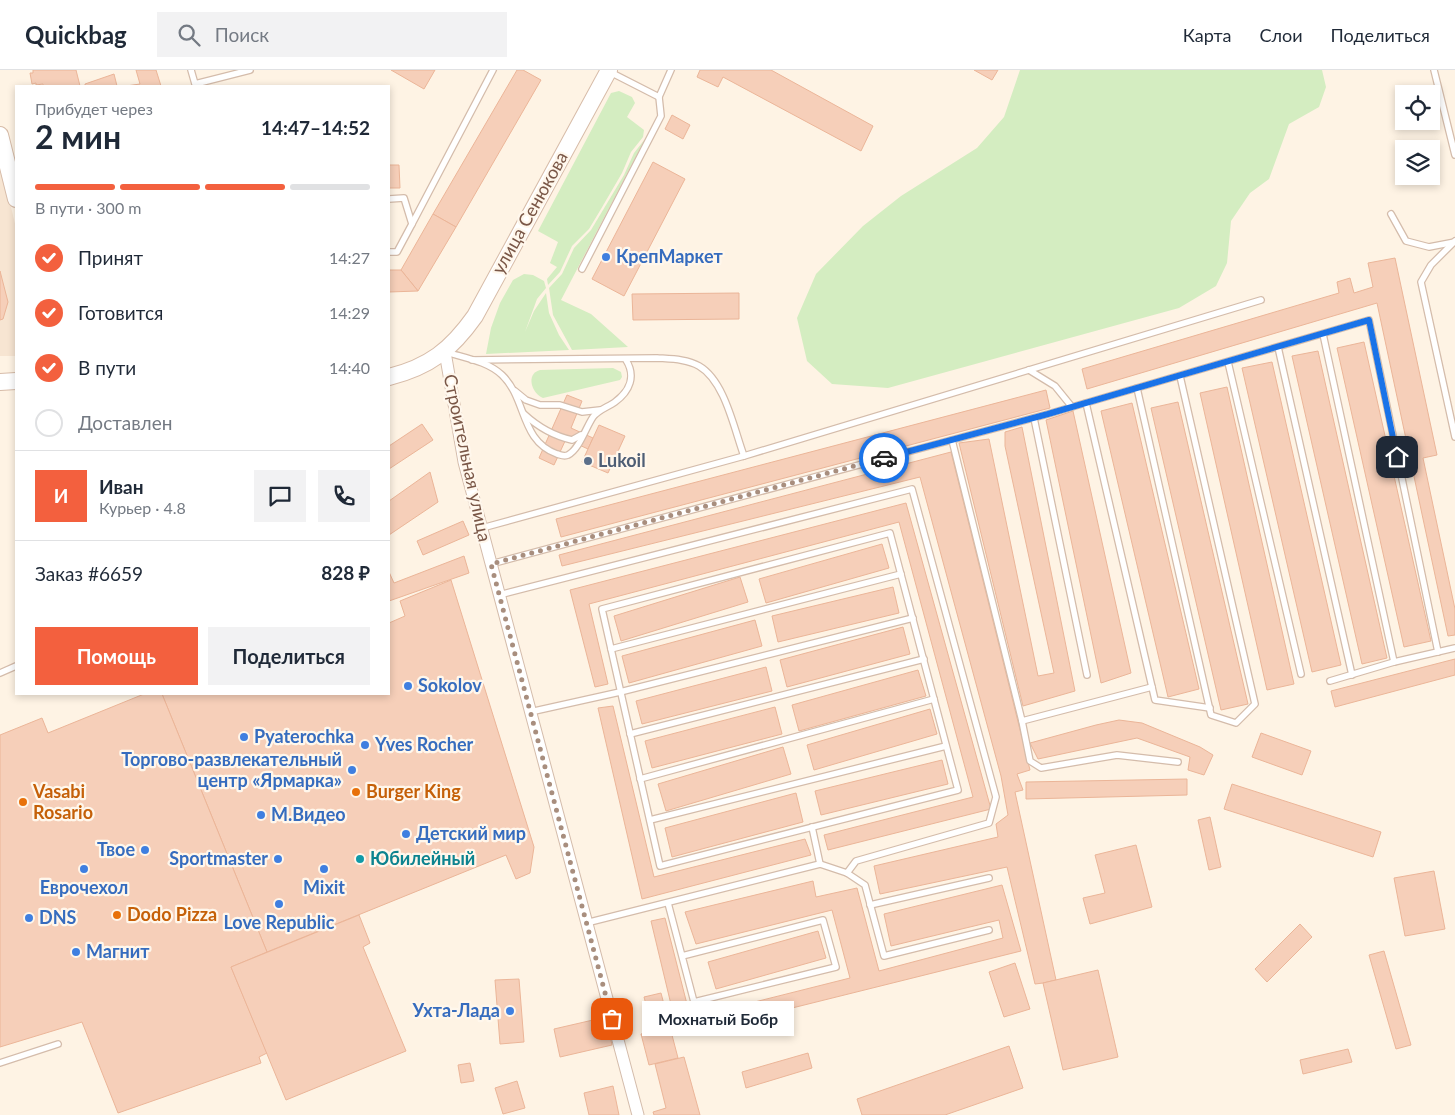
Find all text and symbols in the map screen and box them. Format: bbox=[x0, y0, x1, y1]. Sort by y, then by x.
search box bbox=[157, 12, 507, 57]
text: Quickbag bbox=[25, 20, 127, 49]
icon: search bbox=[175, 21, 203, 49]
text: Поиск bbox=[215, 23, 269, 46]
text: Карта bbox=[1183, 24, 1231, 46]
text: Слои bbox=[1259, 24, 1303, 46]
text: Поделиться bbox=[1331, 24, 1430, 46]
map controls bbox=[1395, 85, 1440, 185]
button: locate bbox=[1395, 85, 1440, 130]
text: Прибудет через bbox=[35, 99, 153, 118]
text: 14:47–14:52 bbox=[261, 116, 370, 139]
text: 2 мин bbox=[35, 117, 121, 156]
button: layers bbox=[1395, 140, 1440, 185]
street label: улица Сенюкова bbox=[486, 148, 572, 277]
text: В пути · 300 m bbox=[35, 198, 141, 217]
icon: check bbox=[35, 244, 63, 272]
place label: КрепМаркет bbox=[616, 245, 724, 267]
text: Принят bbox=[78, 246, 143, 269]
text: 14:27 bbox=[329, 248, 370, 267]
marker: КрепМаркет bbox=[600, 251, 612, 263]
icon: check bbox=[35, 299, 63, 327]
text: Готовится bbox=[78, 301, 163, 324]
text: 14:29 bbox=[329, 303, 370, 322]
icon: check bbox=[35, 354, 63, 382]
text: В пути bbox=[78, 356, 136, 379]
text: 14:40 bbox=[329, 358, 370, 377]
street label: Строительная улица bbox=[439, 372, 496, 543]
text: Доставлен bbox=[78, 411, 172, 434]
courier bbox=[859, 433, 909, 483]
pin bbox=[1376, 436, 1418, 478]
icon: home bbox=[1383, 443, 1411, 471]
icon: car bbox=[870, 444, 898, 472]
place label: Lukoil bbox=[598, 449, 646, 471]
marker: Lukoil bbox=[582, 455, 594, 467]
button: chat bbox=[254, 470, 306, 522]
button: phone bbox=[318, 470, 370, 522]
text: Иван bbox=[99, 475, 144, 498]
text: И bbox=[54, 484, 68, 507]
text: Курьер · 4.8 bbox=[99, 498, 186, 517]
text: 828 ₽ bbox=[321, 561, 370, 584]
text: Заказ #6659 bbox=[35, 562, 143, 585]
button: Помощь bbox=[35, 627, 198, 685]
button: Поделиться bbox=[208, 627, 370, 685]
place label: Sokolov bbox=[418, 674, 482, 696]
marker: Sokolov bbox=[402, 680, 414, 692]
place label: Pyaterochka bbox=[254, 725, 354, 747]
marker: Pyaterochka bbox=[238, 731, 250, 743]
place label: Yves Rocher bbox=[374, 733, 474, 755]
marker: Yves Rocher bbox=[359, 739, 371, 751]
place label: Торгово-развлекательный центр «Ярмарка» bbox=[121, 748, 342, 791]
marker: Торгово-развлекательный центр «Ярмарка» bbox=[346, 764, 358, 776]
place label: Vasabi Rosario bbox=[32, 780, 93, 823]
place label: Burger King bbox=[366, 780, 461, 802]
marker: Burger King bbox=[350, 786, 362, 798]
marker: Vasabi Rosario bbox=[17, 796, 29, 808]
place label: М.Видео bbox=[271, 803, 346, 825]
marker: М.Видео bbox=[255, 809, 267, 821]
place label: Детский мир bbox=[416, 822, 526, 844]
marker: Детский мир bbox=[400, 828, 412, 840]
place label: Твое bbox=[97, 838, 135, 860]
marker: Твое bbox=[139, 844, 151, 856]
place label: Sportmaster bbox=[169, 847, 268, 869]
place label: Юбилейный bbox=[370, 847, 475, 869]
marker: Sportmaster bbox=[272, 853, 284, 865]
marker: Юбилейный bbox=[354, 853, 366, 865]
marker: Еврочехол bbox=[78, 863, 90, 875]
marker: Mixit bbox=[318, 863, 330, 875]
place label: Еврочехол bbox=[40, 876, 128, 898]
place label: Mixit bbox=[303, 876, 345, 898]
marker: Love Republic bbox=[273, 898, 285, 910]
place label: Dodo Pizza bbox=[127, 903, 217, 925]
place label: DNS bbox=[39, 906, 77, 928]
marker: Dodo Pizza bbox=[111, 909, 123, 921]
place label: Love Republic bbox=[223, 911, 335, 933]
marker: DNS bbox=[23, 912, 35, 924]
place label: Магнит bbox=[86, 940, 150, 962]
marker: Магнит bbox=[70, 946, 82, 958]
pin bbox=[591, 998, 633, 1040]
place label: Ухта-Лада bbox=[411, 999, 500, 1021]
callout: Мохнатый Бобр bbox=[642, 1002, 794, 1036]
marker: Ухта-Лада bbox=[504, 1005, 516, 1017]
icon: bag bbox=[598, 1005, 626, 1033]
text: Мохнатый Бобр bbox=[658, 1009, 778, 1028]

